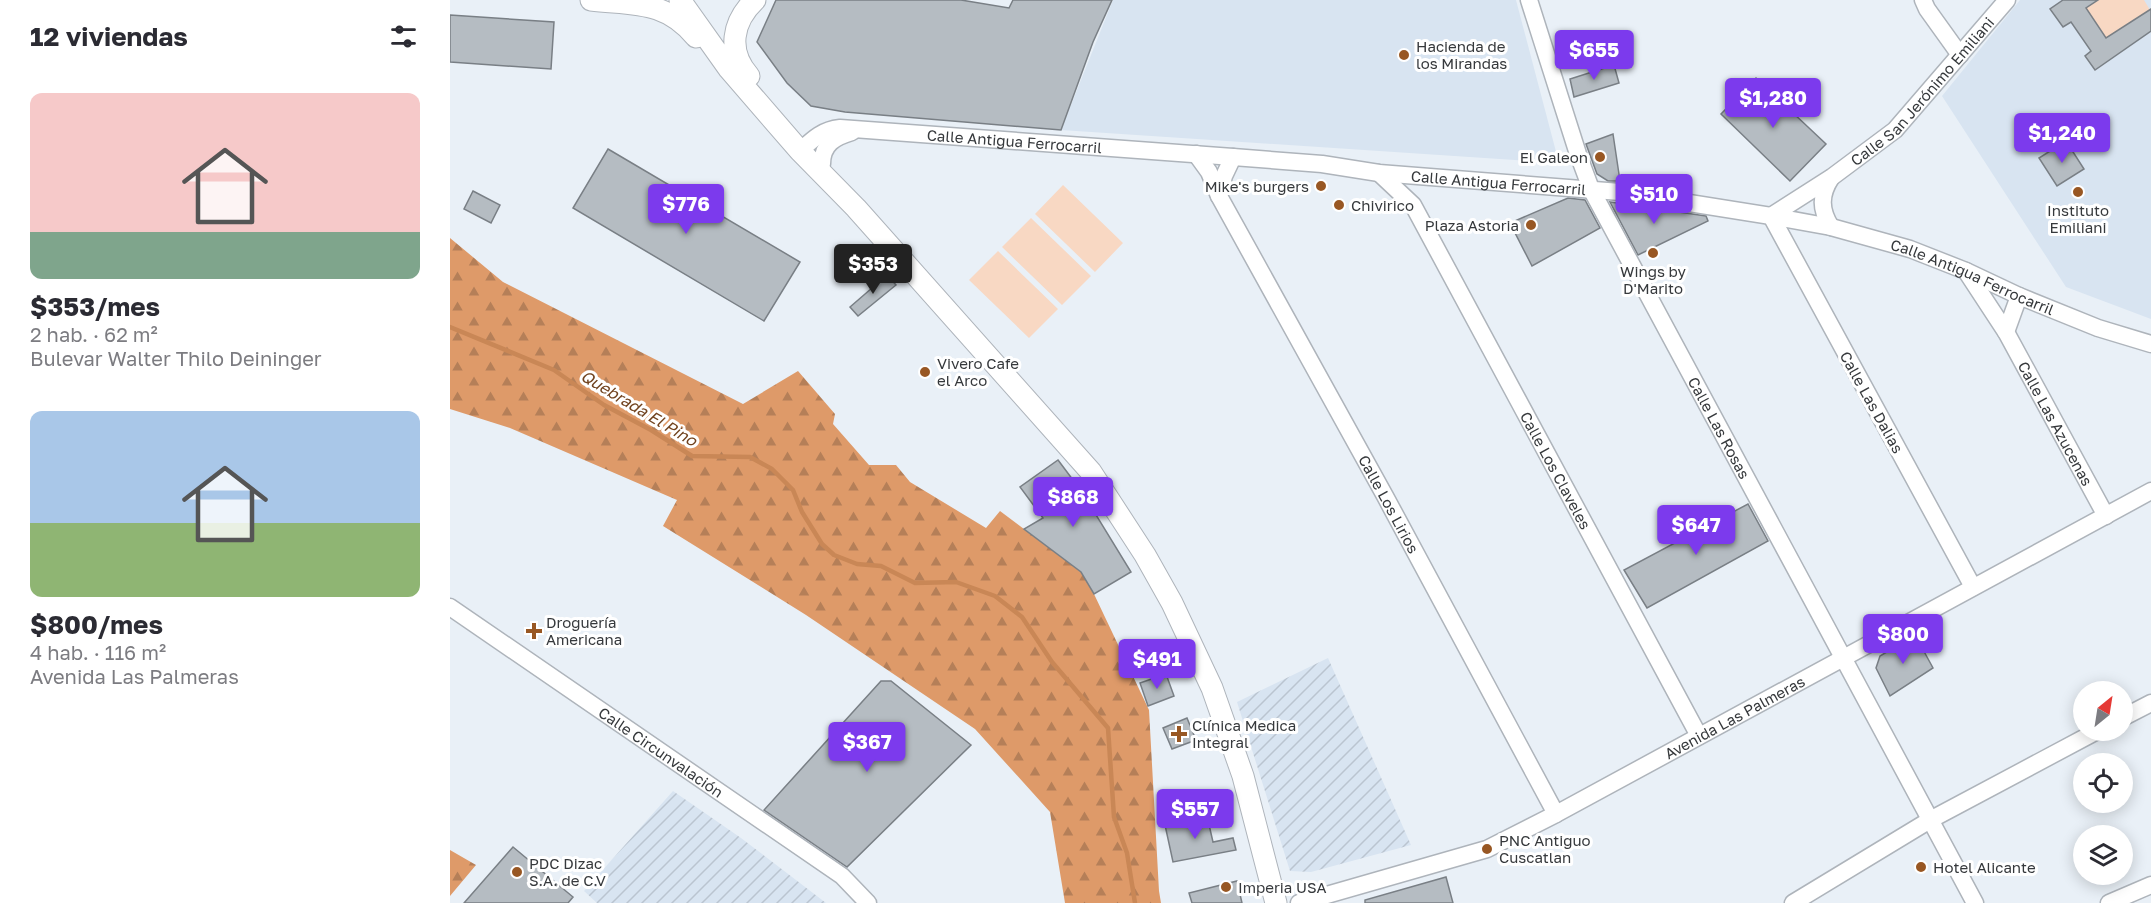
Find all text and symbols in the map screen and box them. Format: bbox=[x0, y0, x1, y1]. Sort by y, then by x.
street label: Calle San Jerónimo Emiliani bbox=[1847, 13, 1997, 169]
icon: filters bbox=[387, 20, 420, 53]
text: 12 viviendas bbox=[30, 21, 188, 52]
pin: $655 bbox=[1558, 30, 1630, 81]
place label: Hacienda de los Mirandas bbox=[1416, 37, 1507, 72]
text: $655 bbox=[1569, 37, 1619, 61]
marker: Hacienda de los Mirandas bbox=[1397, 48, 1411, 62]
pin: $1,280 bbox=[1724, 78, 1822, 129]
text: $1,280 bbox=[1739, 85, 1807, 109]
pin: $1,240 bbox=[2013, 113, 2111, 164]
text: $1,240 bbox=[2028, 120, 2096, 144]
street label: Calle Antigua Ferrocarril bbox=[926, 125, 1103, 156]
icon: home bbox=[171, 132, 279, 240]
place label: El Galeon bbox=[1520, 148, 1588, 166]
marker: El Galeon bbox=[1593, 150, 1607, 164]
street label: Calle Antigua Ferrocarril bbox=[1410, 167, 1587, 198]
pin: $510 bbox=[1618, 174, 1690, 225]
place label: Mike's burgers bbox=[1205, 177, 1309, 195]
marker: Mike's burgers bbox=[1314, 179, 1328, 193]
text: $510 bbox=[1630, 181, 1678, 205]
pin: $776 bbox=[650, 184, 722, 235]
marker: Instituto Emiliani bbox=[2071, 185, 2085, 199]
text: $776 bbox=[662, 191, 710, 215]
place label: Chivirico bbox=[1351, 196, 1414, 214]
marker: Chivirico bbox=[1332, 198, 1346, 212]
place label: Instituto Emiliani bbox=[2047, 201, 2109, 236]
place label: Plaza Astoria bbox=[1425, 216, 1519, 234]
marker: Plaza Astoria bbox=[1524, 218, 1538, 232]
street label: Calle Antigua Ferrocarril bbox=[1889, 235, 2057, 318]
pin: $353 bbox=[837, 244, 909, 295]
marker: Wings by D'Marito bbox=[1646, 246, 1660, 260]
text: $353 bbox=[848, 251, 898, 275]
place label: Wings by D'Marito bbox=[1620, 262, 1687, 297]
text: $353/mes bbox=[30, 291, 160, 322]
text: 2 hab. · 62 m² bbox=[30, 322, 158, 346]
text: Bulevar Walter Thilo Deininger bbox=[30, 346, 322, 370]
street label: Calle Las Dalias bbox=[1837, 348, 1907, 456]
place label: Vivero Cafe el Arco bbox=[937, 354, 1019, 389]
street label: Calle Las Azucenas bbox=[2015, 358, 2097, 489]
marker: Vivero Cafe el Arco bbox=[918, 365, 932, 379]
water label: Quebrada El Pino bbox=[577, 366, 702, 451]
street label: Calle Las Rosas bbox=[1685, 374, 1754, 482]
street label: Calle Los Claveles bbox=[1517, 408, 1595, 532]
icon: home bbox=[171, 450, 279, 558]
street label: Calle Los Lirios bbox=[1355, 452, 1423, 556]
pin: $868 bbox=[1037, 477, 1109, 528]
text: $868 bbox=[1047, 484, 1099, 508]
pin: $647 bbox=[1660, 505, 1732, 556]
text: $647 bbox=[1671, 512, 1721, 536]
text: $800/mes bbox=[30, 609, 163, 640]
place label: Droguería Americana bbox=[546, 613, 622, 648]
pin: $800 bbox=[1867, 614, 1939, 665]
text: $800 bbox=[1877, 621, 1929, 645]
marker: Droguería Americana bbox=[527, 624, 541, 638]
pin: $491 bbox=[1121, 639, 1193, 690]
text: 4 hab. · 116 m² bbox=[30, 640, 166, 664]
text: $491 bbox=[1133, 646, 1181, 670]
text: Avenida Las Palmeras bbox=[30, 664, 239, 688]
street label: Avenida Las Palmeras bbox=[1661, 672, 1808, 762]
north arrow bbox=[2073, 681, 2133, 741]
map controls bbox=[2073, 681, 2133, 885]
street label: Calle Circunvalación bbox=[595, 703, 727, 801]
place label: Clínica Medica Integral bbox=[1192, 716, 1296, 751]
pin: $367 bbox=[831, 722, 903, 773]
marker: Clínica Medica Integral bbox=[1170, 725, 1188, 743]
text: $367 bbox=[842, 729, 892, 753]
button: locate bbox=[2073, 753, 2133, 813]
pin: $557 bbox=[1159, 789, 1231, 840]
text: $557 bbox=[1171, 796, 1219, 820]
button: layers bbox=[2073, 825, 2133, 885]
place label: PNC Antiguo Cuscatlan bbox=[1499, 831, 1591, 866]
marker: PNC Antiguo Cuscatlan bbox=[1480, 842, 1494, 856]
place label: PDC Dizac S.A. de C.V bbox=[529, 854, 606, 889]
place label: Hotel Alicante bbox=[1933, 858, 2036, 876]
marker: Hotel Alicante bbox=[1914, 860, 1928, 874]
marker: PDC Dizac S.A. de C.V bbox=[510, 865, 524, 879]
place label: Imperia USA bbox=[1238, 878, 1326, 896]
marker: Imperia USA bbox=[1219, 880, 1233, 894]

